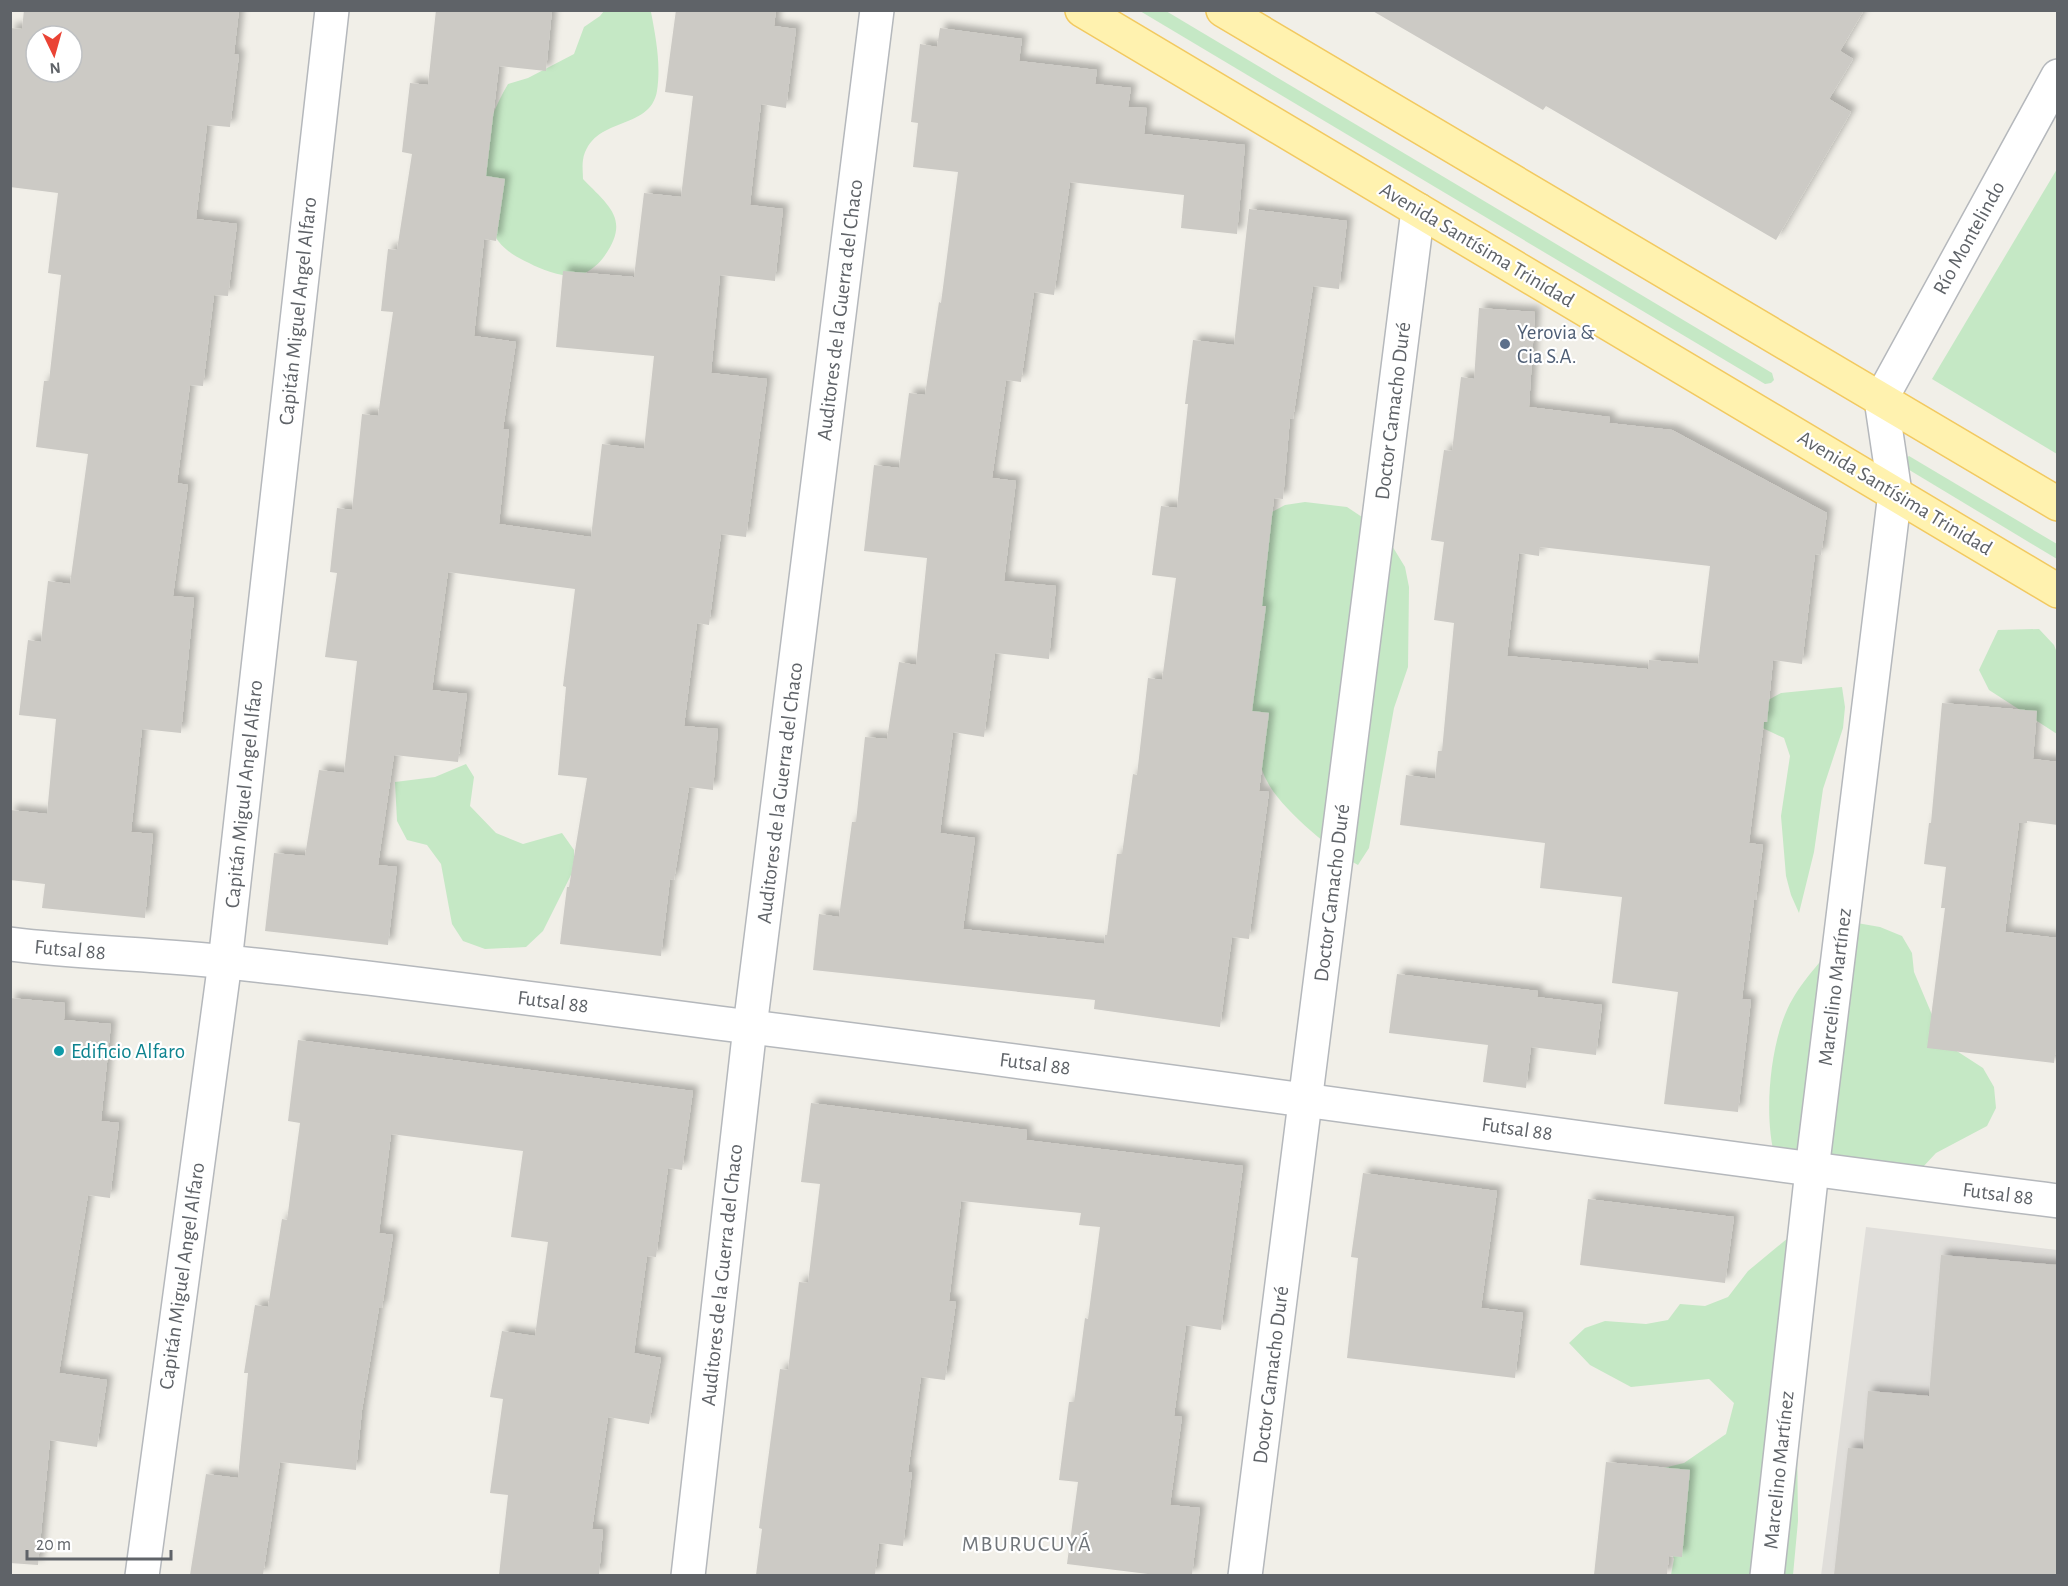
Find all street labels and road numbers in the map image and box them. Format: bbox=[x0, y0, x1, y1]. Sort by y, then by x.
street label: Auditores de la Guerra del Chaco bbox=[814, 178, 866, 442]
street label: Río Montelindo bbox=[1929, 178, 2009, 298]
street label: Avenida Santísima Trinidad bbox=[1376, 179, 1578, 311]
street label: Capitán Miguel Angel Alfaro bbox=[276, 196, 320, 426]
street label: Doctor Camacho Duré bbox=[1372, 321, 1414, 501]
street label: Avenida Santísima Trinidad bbox=[1794, 427, 1996, 559]
street label: Auditores de la Guerra del Chaco bbox=[754, 661, 806, 925]
street label: Capitán Miguel Angel Alfaro bbox=[222, 679, 266, 909]
street label: Doctor Camacho Duré bbox=[1311, 803, 1353, 983]
street label: Marcelino Martínez bbox=[1815, 907, 1855, 1067]
street label: Futsal 88 bbox=[33, 936, 107, 964]
street label: Futsal 88 bbox=[516, 987, 590, 1017]
street label: Futsal 88 bbox=[998, 1049, 1072, 1079]
street label: Futsal 88 bbox=[1480, 1114, 1554, 1144]
street label: Auditores de la Guerra del Chaco bbox=[698, 1143, 746, 1407]
street label: Capitán Miguel Angel Alfaro bbox=[156, 1161, 208, 1391]
street label: Futsal 88 bbox=[1961, 1179, 2035, 1209]
street label: Doctor Camacho Duré bbox=[1250, 1285, 1292, 1465]
street label: Marcelino Martínez bbox=[1760, 1390, 1798, 1550]

